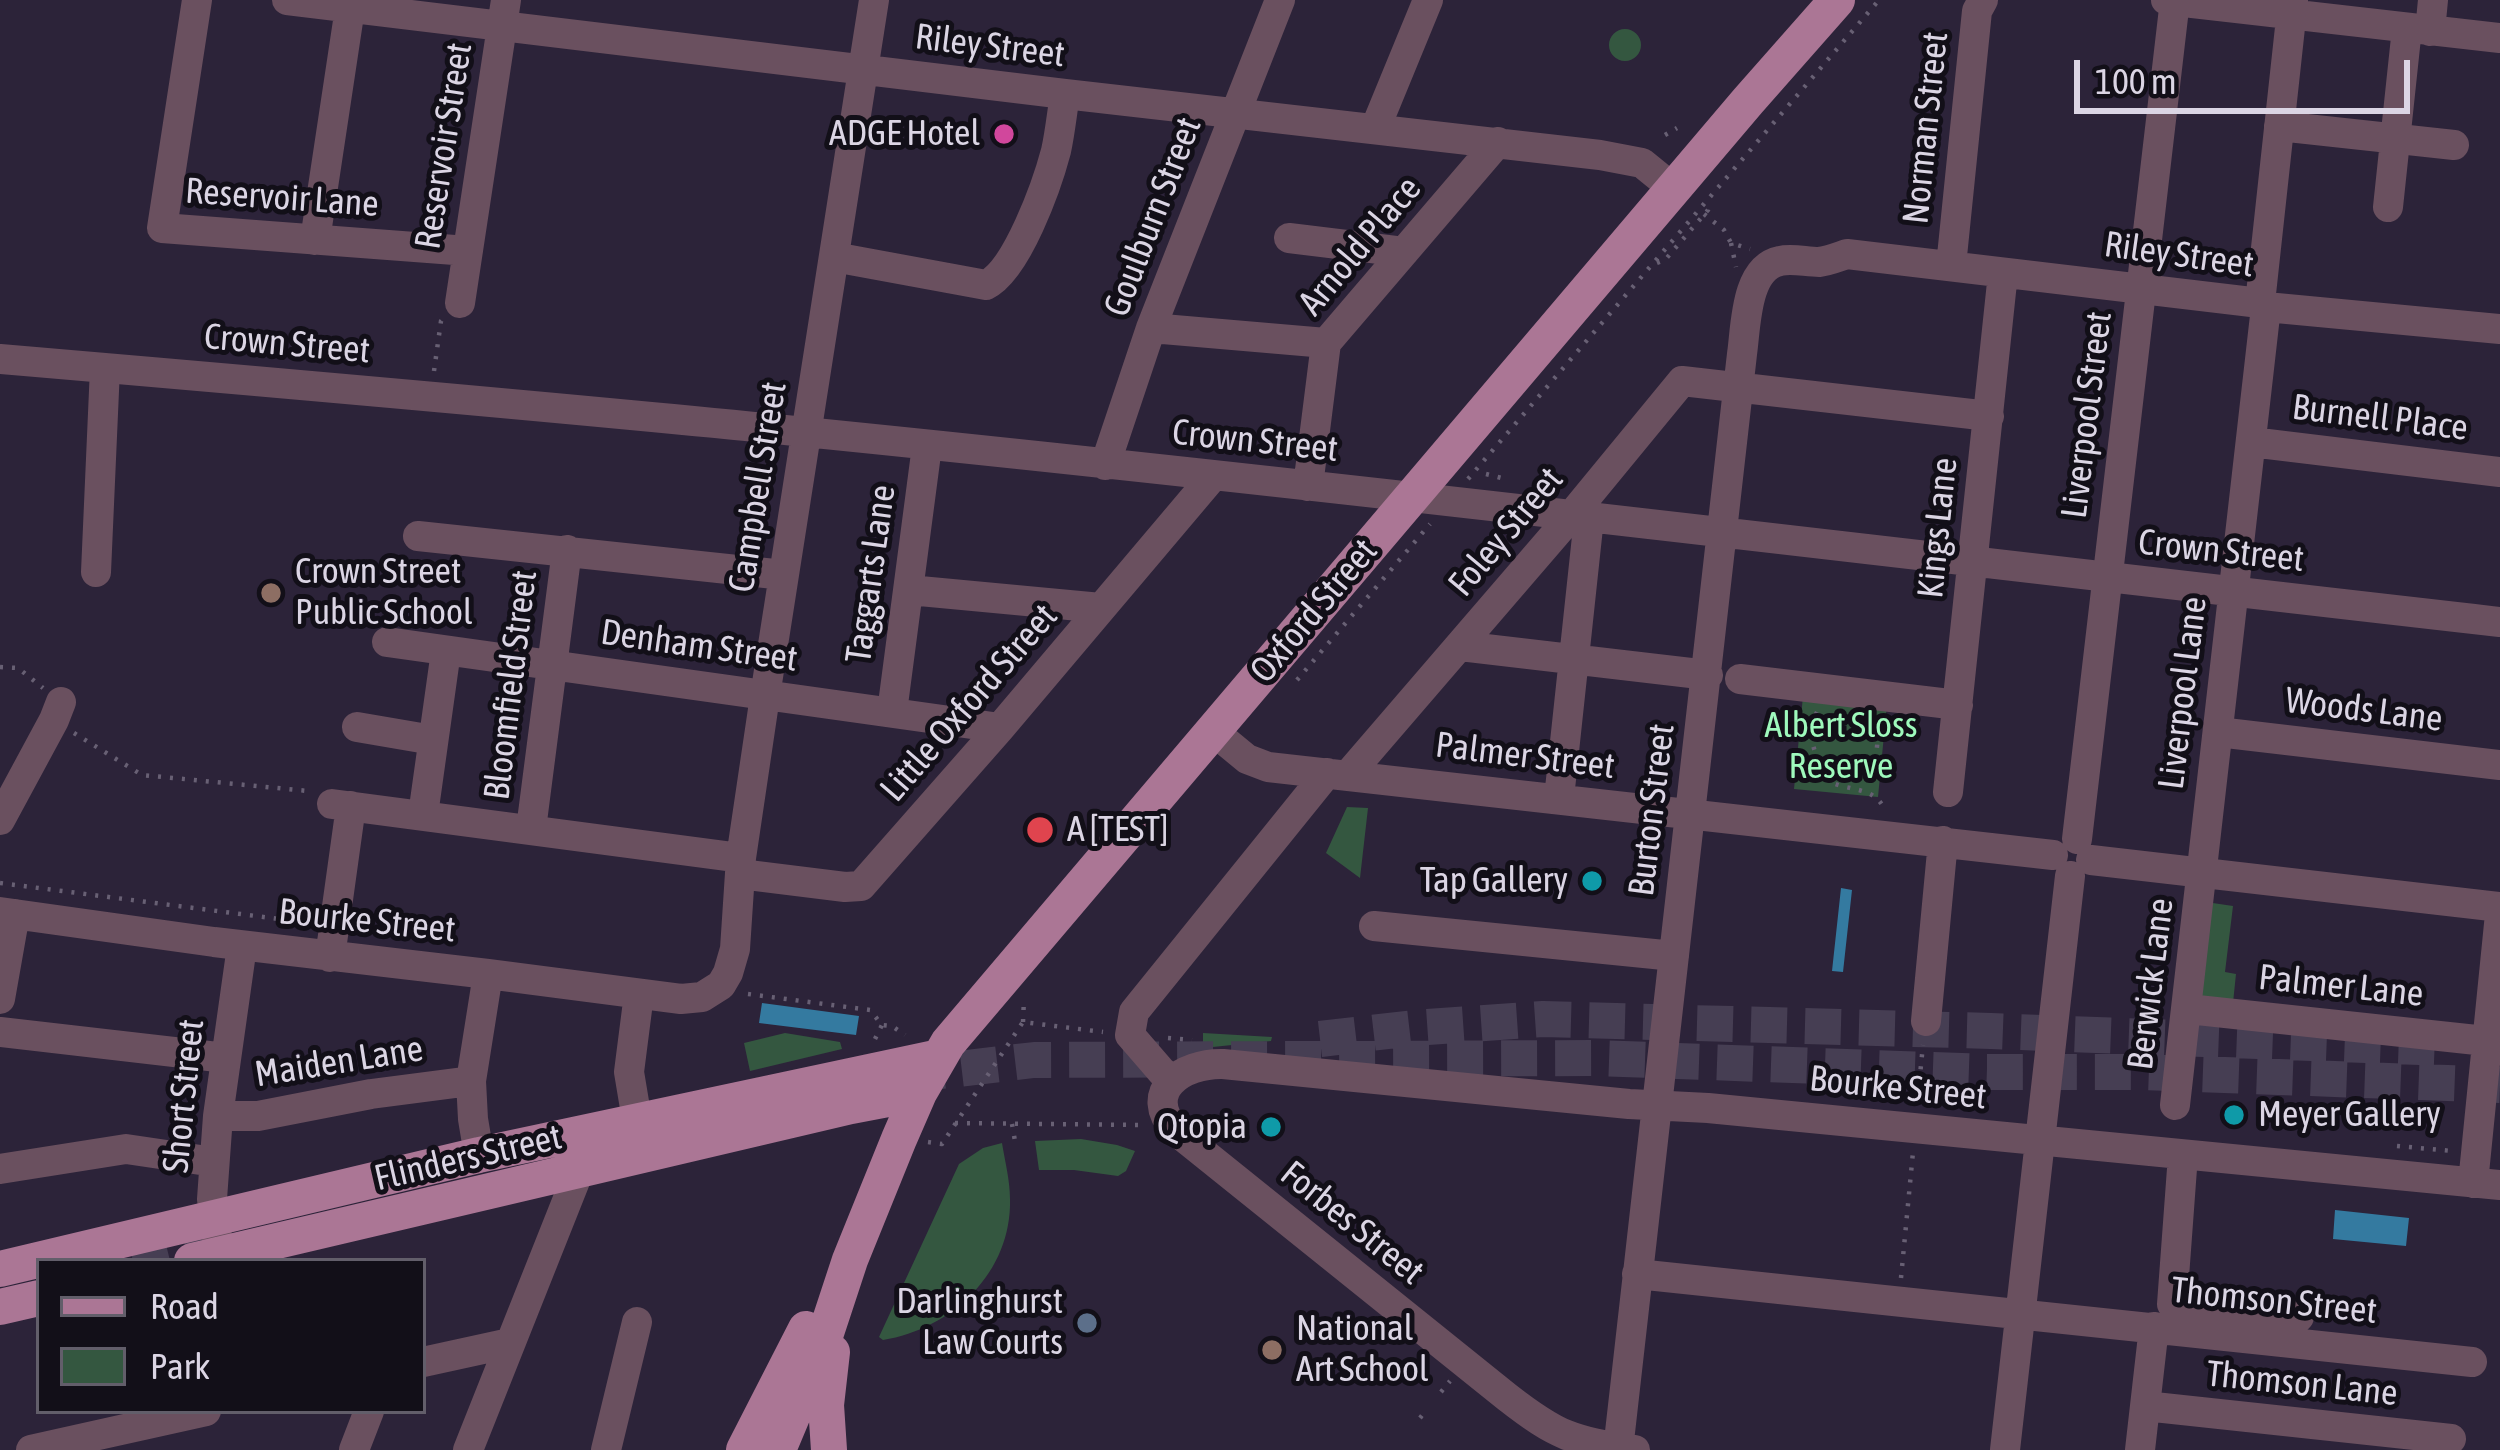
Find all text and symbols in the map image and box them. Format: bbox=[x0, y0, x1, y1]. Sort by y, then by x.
street label: Riley Street bbox=[913, 15, 1067, 77]
street label: Norman Street bbox=[1894, 30, 1958, 226]
scale bar bbox=[2080, 36, 2416, 110]
street label: Reservoir Street bbox=[406, 40, 482, 252]
text: 100 m bbox=[2095, 60, 2177, 102]
place label: ADGE Hotel bbox=[829, 112, 980, 156]
street label: Goulburn Street bbox=[1095, 112, 1211, 322]
marker: ADGE Hotel bbox=[991, 121, 1017, 147]
street label: Arnold Place bbox=[1290, 168, 1430, 324]
street label: Reservoir Lane bbox=[184, 170, 380, 226]
street label: Riley Street bbox=[2102, 223, 2256, 287]
street label: Liverpool Street bbox=[2053, 309, 2121, 521]
street label: Crown Street bbox=[202, 315, 372, 373]
street label: Campbell Street bbox=[720, 379, 796, 595]
street label: Burnell Place bbox=[2290, 386, 2470, 450]
street label: Crown Street bbox=[1170, 411, 1340, 471]
street label: Kings Lane bbox=[1909, 456, 1967, 600]
street label: Foley Street bbox=[1440, 459, 1572, 605]
street label: Taggarts Lane bbox=[837, 482, 905, 666]
street label: Crown Street bbox=[2136, 521, 2306, 581]
street label: Oxford Street bbox=[1242, 530, 1386, 692]
place label: Crown Street Public School bbox=[295, 550, 472, 635]
street label: Bloomfield Street bbox=[476, 568, 546, 802]
marker: Crown Street Public School bbox=[258, 580, 284, 606]
street label: Liverpool Lane bbox=[2150, 594, 2216, 792]
street label: Little Oxford Street bbox=[872, 595, 1066, 811]
street label: Denham Street bbox=[598, 611, 800, 681]
street label: Woods Lane bbox=[2283, 679, 2445, 741]
park label: Albert Sloss Reserve bbox=[1765, 704, 1917, 789]
street label: Burton Street bbox=[1620, 722, 1684, 898]
street label: Palmer Street bbox=[1433, 724, 1617, 788]
place label: A [TEST] bbox=[1067, 808, 1168, 852]
marker: A [TEST] bbox=[1024, 814, 1056, 846]
place label: Tap Gallery bbox=[1420, 859, 1568, 903]
marker: Tap Gallery bbox=[1579, 868, 1605, 894]
street label: Bourke Street bbox=[277, 890, 457, 952]
street label: Berwick Lane bbox=[2119, 896, 2183, 1072]
street label: Palmer Lane bbox=[2256, 956, 2426, 1016]
street label: Short Street bbox=[154, 1017, 214, 1175]
street label: Maiden Lane bbox=[252, 1027, 426, 1097]
street label: Bourke Street bbox=[1808, 1057, 1988, 1119]
place label: Meyer Gallery bbox=[2258, 1093, 2441, 1137]
marker: Meyer Gallery bbox=[2221, 1102, 2247, 1128]
place label: Qtopia bbox=[1157, 1105, 1247, 1149]
marker: Qtopia bbox=[1258, 1114, 1284, 1140]
street label: Flinders Street bbox=[370, 1116, 566, 1200]
street label: Forbes Street bbox=[1272, 1152, 1432, 1294]
legend bbox=[36, 1258, 426, 1414]
street label: Thomson Street bbox=[2169, 1269, 2379, 1333]
place label: Darlinghurst Law Courts bbox=[896, 1280, 1063, 1365]
text: Road bbox=[150, 1285, 219, 1327]
place label: National Art School bbox=[1296, 1307, 1428, 1392]
marker: Darlinghurst Law Courts bbox=[1074, 1310, 1100, 1336]
marker: National Art School bbox=[1259, 1337, 1285, 1363]
text: Park bbox=[150, 1345, 210, 1387]
street label: Thomson Lane bbox=[2204, 1352, 2400, 1416]

